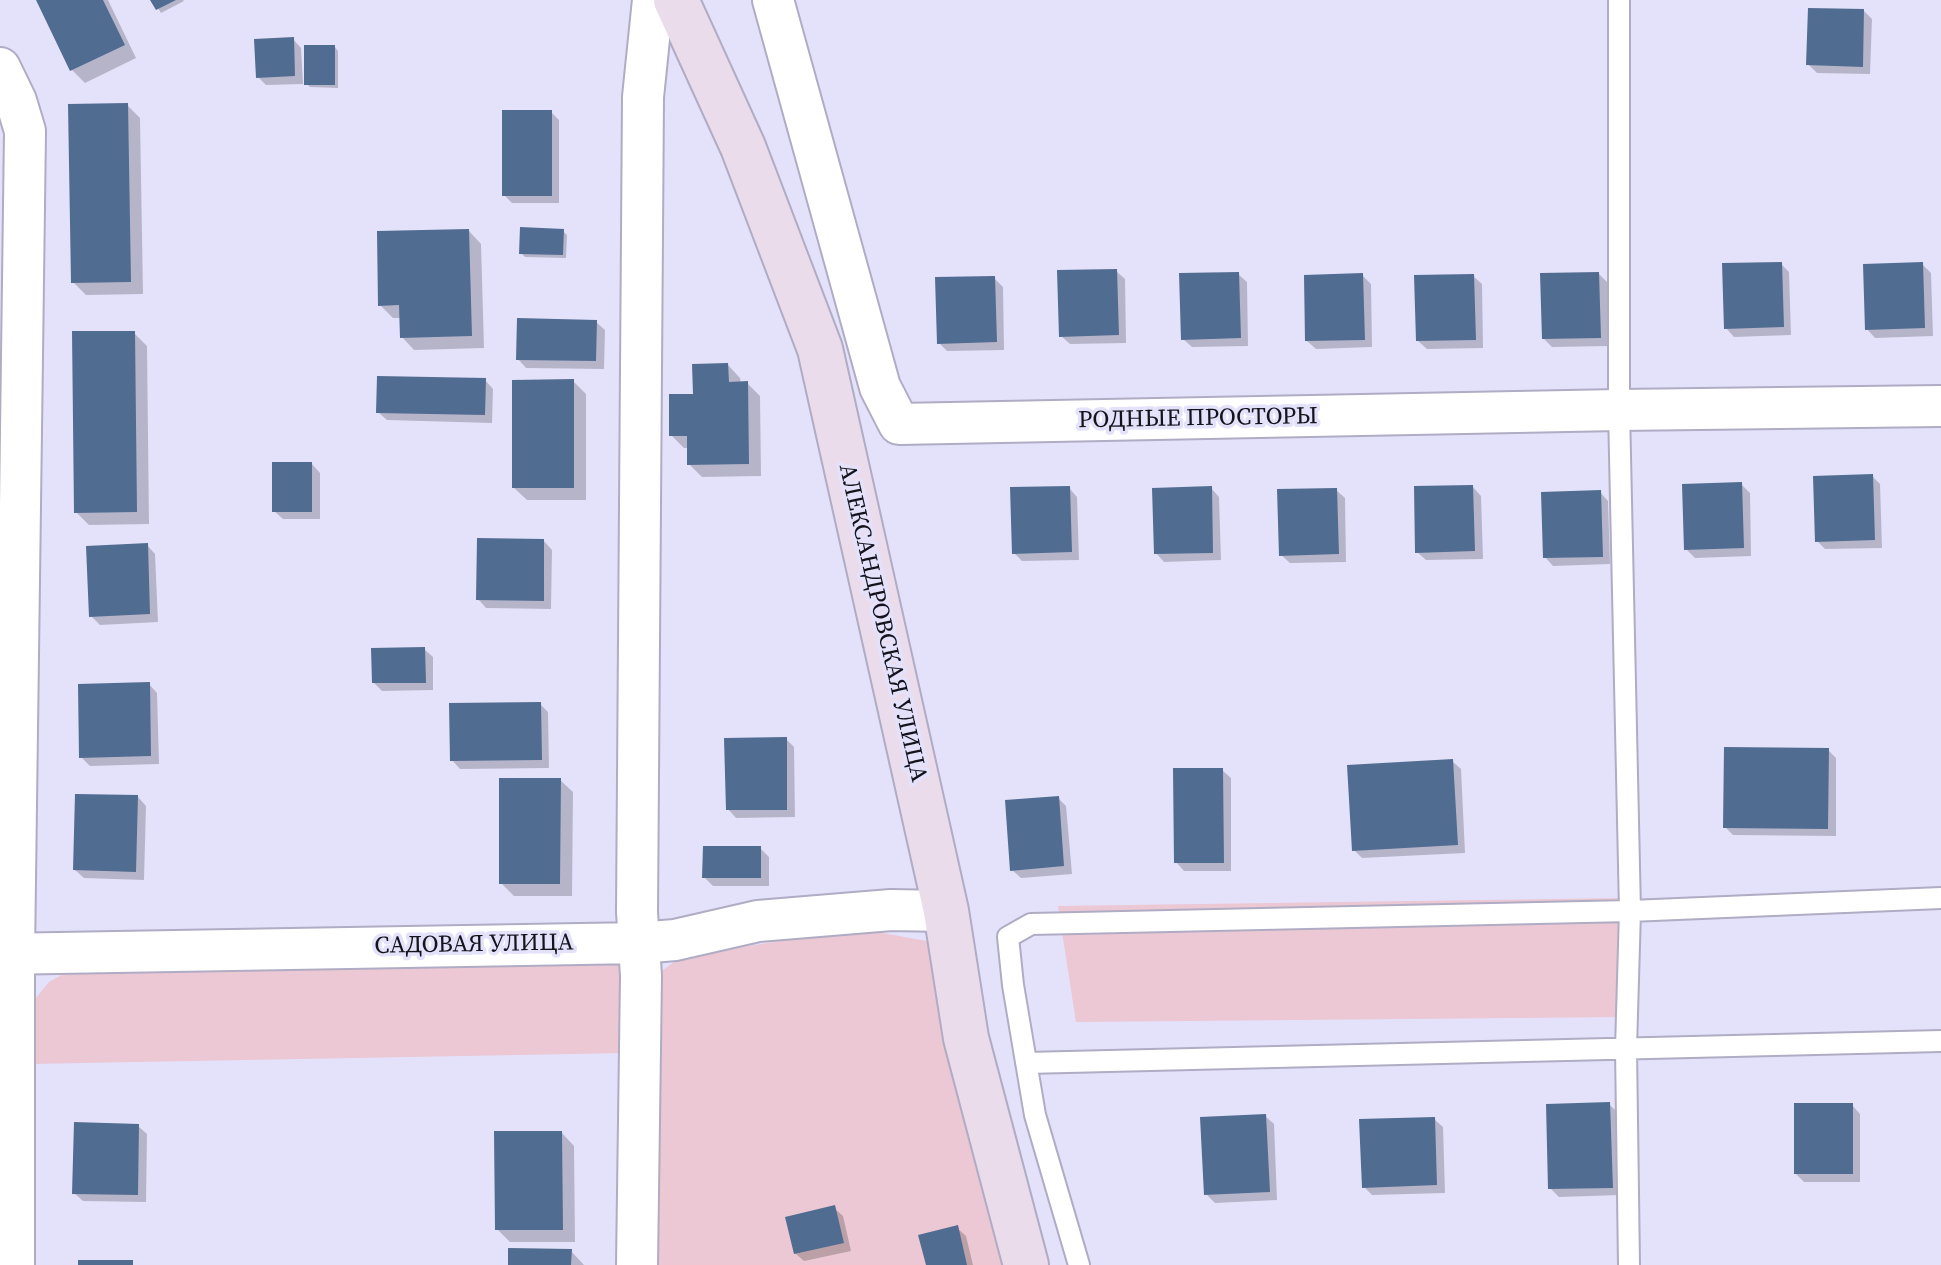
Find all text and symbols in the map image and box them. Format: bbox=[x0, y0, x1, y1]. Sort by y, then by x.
street label: РОДНЫЕ ПРОСТОРЫ bbox=[1078, 403, 1318, 435]
street label: АЛЕКСАНДРОВСКАЯ УЛИЦА bbox=[831, 461, 933, 785]
street label: САДОВАЯ УЛИЦА bbox=[374, 929, 574, 961]

